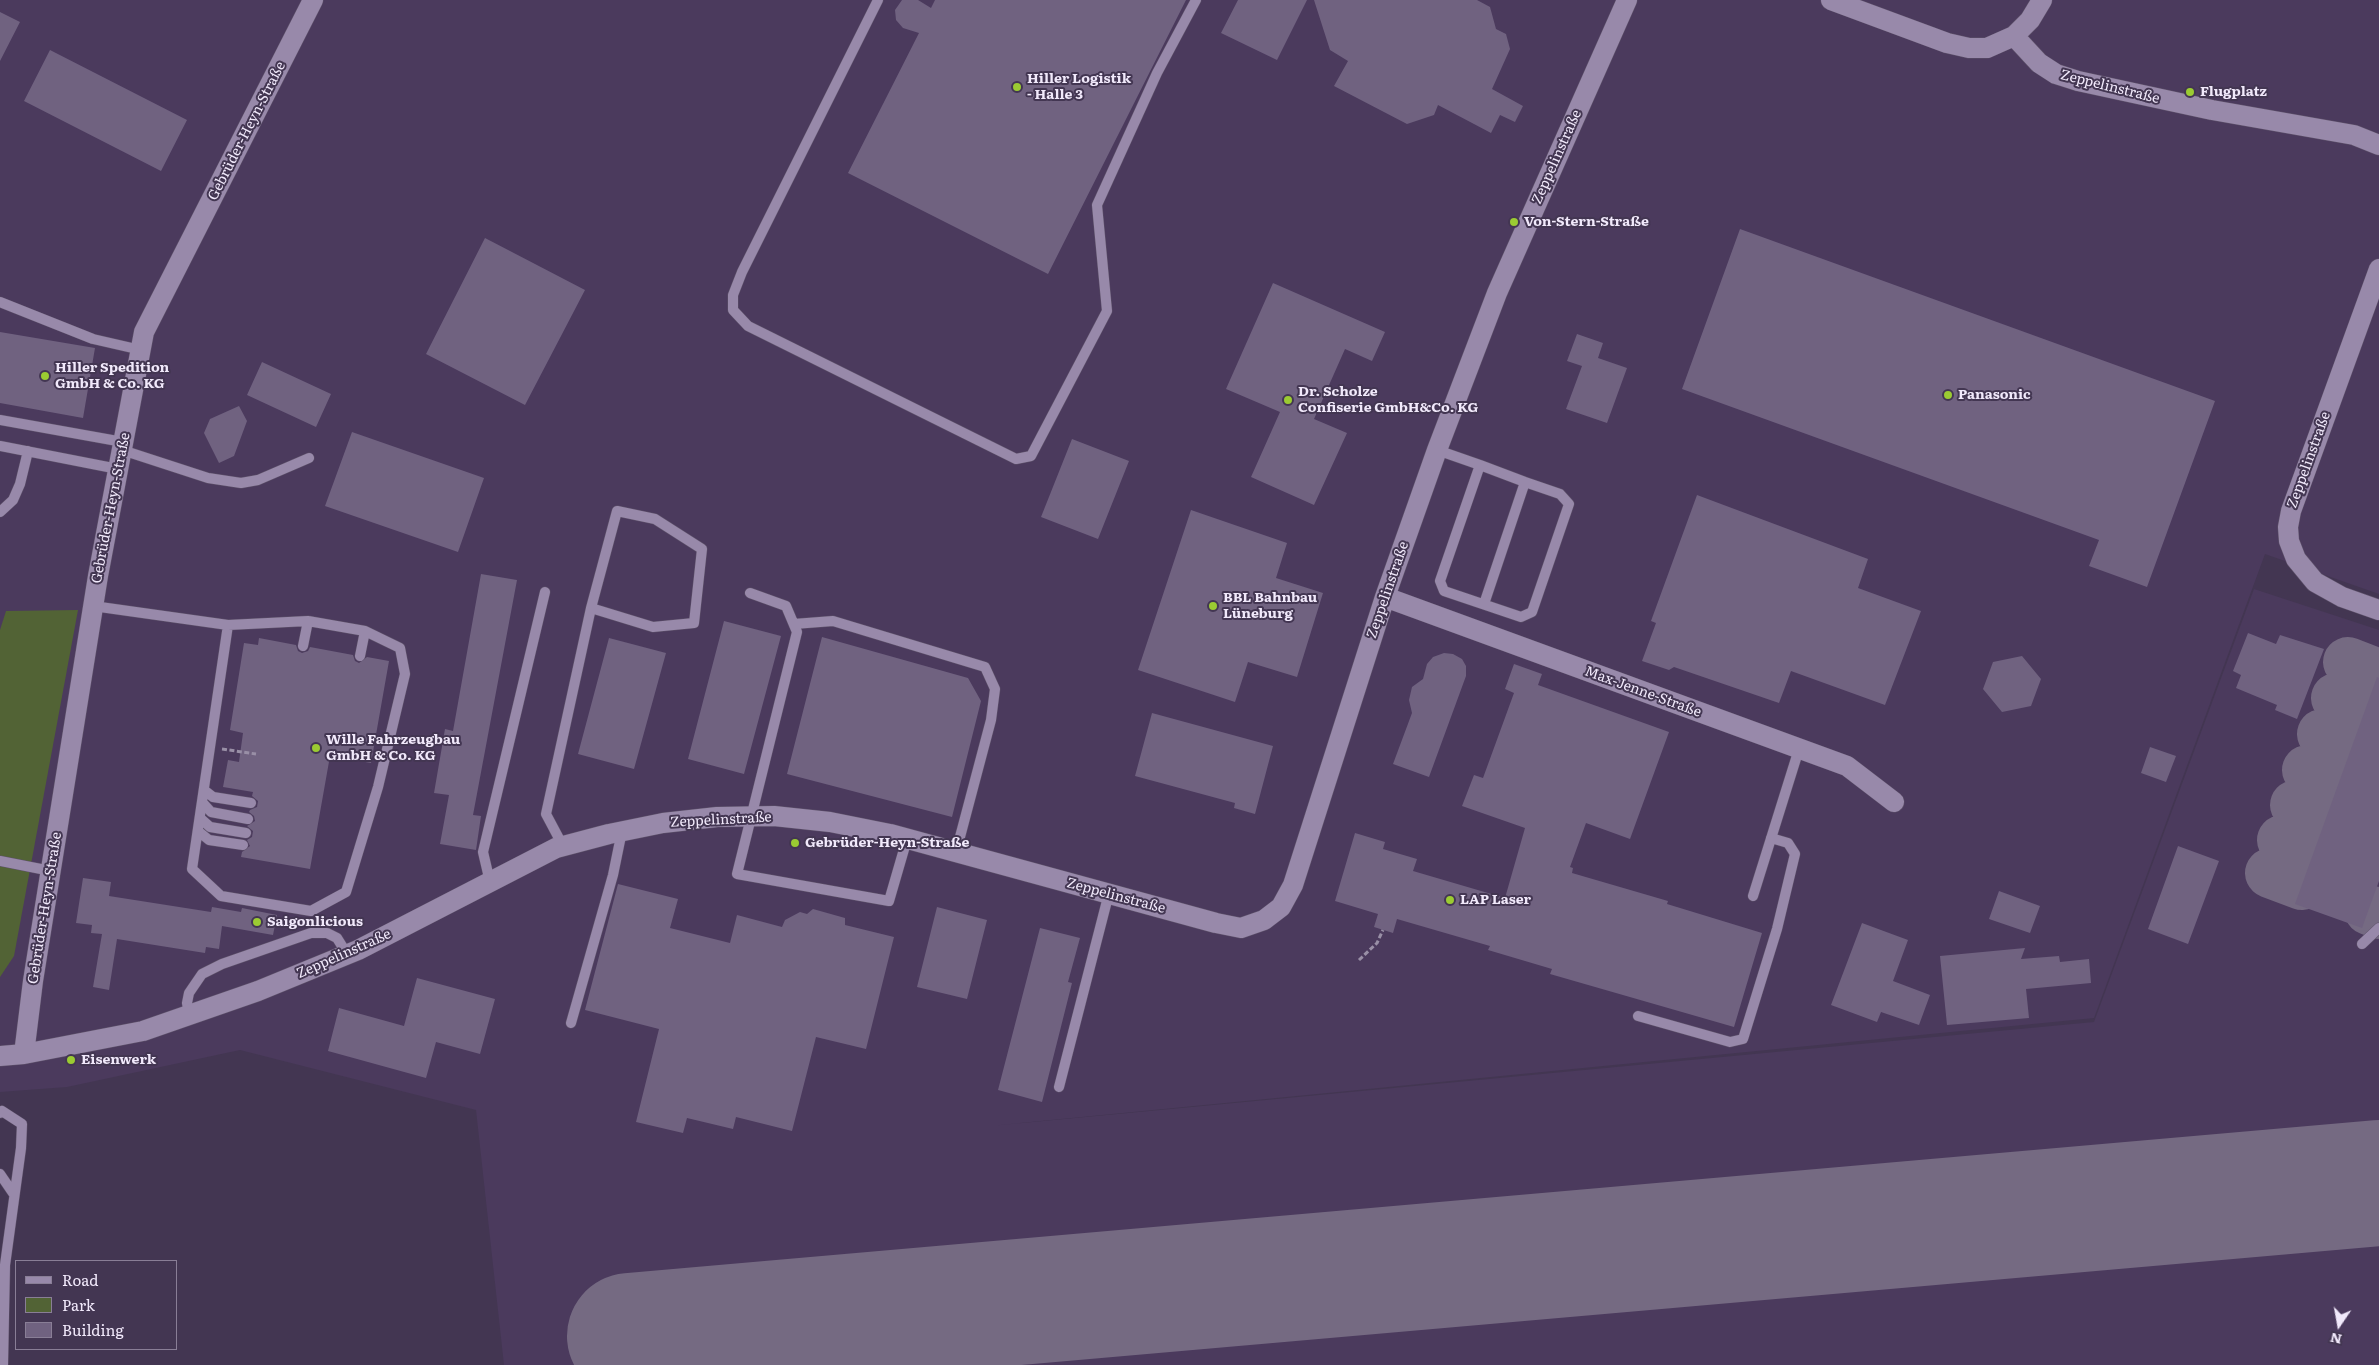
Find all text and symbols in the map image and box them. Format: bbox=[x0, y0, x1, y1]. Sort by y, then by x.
street label: Gebrüder-Heyn-Straße bbox=[205, 59, 289, 203]
street label: Zeppelinstraße bbox=[2059, 67, 2161, 107]
place label: Hiller Logistik - Halle 3 bbox=[1027, 71, 1131, 104]
marker: Hiller Logistik - Halle 3 bbox=[1011, 81, 1023, 93]
place label: Flugplatz bbox=[2200, 84, 2267, 100]
marker: Flugplatz bbox=[2184, 86, 2196, 98]
street label: Zeppelinstraße bbox=[1529, 107, 1585, 207]
place label: Von-Stern-Straße bbox=[1524, 214, 1649, 230]
marker: Von-Stern-Straße bbox=[1508, 216, 1520, 228]
place label: Hiller Spedition GmbH & Co. KG bbox=[55, 360, 169, 392]
marker: Hiller Spedition GmbH & Co. KG bbox=[39, 370, 51, 382]
place label: Dr. Scholze Confiserie GmbH&Co. KG bbox=[1298, 384, 1478, 417]
place label: Panasonic bbox=[1958, 387, 2031, 403]
marker: Panasonic bbox=[1942, 389, 1954, 401]
marker: Dr. Scholze Confiserie GmbH&Co. KG bbox=[1282, 394, 1294, 406]
street label: Zeppelinstraße bbox=[2284, 409, 2334, 511]
street label: Gebrüder-Heyn-Straße bbox=[88, 431, 134, 585]
street label: Zeppelinstraße bbox=[1364, 539, 1412, 641]
place label: BBL Bahnbau Lüneburg bbox=[1223, 590, 1317, 622]
marker: BBL Bahnbau Lüneburg bbox=[1207, 600, 1219, 612]
street label: Max-Jenne-Straße bbox=[1582, 663, 1704, 721]
place label: Wille Fahrzeugbau GmbH & Co. KG bbox=[326, 732, 460, 764]
marker: Wille Fahrzeugbau GmbH & Co. KG bbox=[310, 742, 322, 754]
street label: Zeppelinstraße bbox=[670, 809, 772, 831]
street label: Gebrüder-Heyn-Straße bbox=[25, 831, 65, 985]
place label: Gebrüder-Heyn-Straße bbox=[805, 835, 969, 851]
marker: Gebrüder-Heyn-Straße bbox=[789, 837, 801, 849]
street label: Zeppelinstraße bbox=[1065, 875, 1167, 917]
place label: LAP Laser bbox=[1460, 892, 1531, 908]
marker: LAP Laser bbox=[1444, 894, 1456, 906]
place label: Saigonlicious bbox=[267, 914, 363, 930]
marker: Saigonlicious bbox=[251, 916, 263, 928]
street label: Zeppelinstraße bbox=[294, 926, 394, 982]
place label: Eisenwerk bbox=[81, 1052, 156, 1068]
marker: Eisenwerk bbox=[65, 1054, 77, 1066]
legend bbox=[15, 1260, 178, 1350]
text: Road bbox=[62, 1268, 98, 1291]
text: Park bbox=[62, 1293, 95, 1316]
north arrow bbox=[2314, 1300, 2364, 1350]
text: Building bbox=[62, 1318, 124, 1341]
text: N bbox=[2328, 1329, 2344, 1351]

